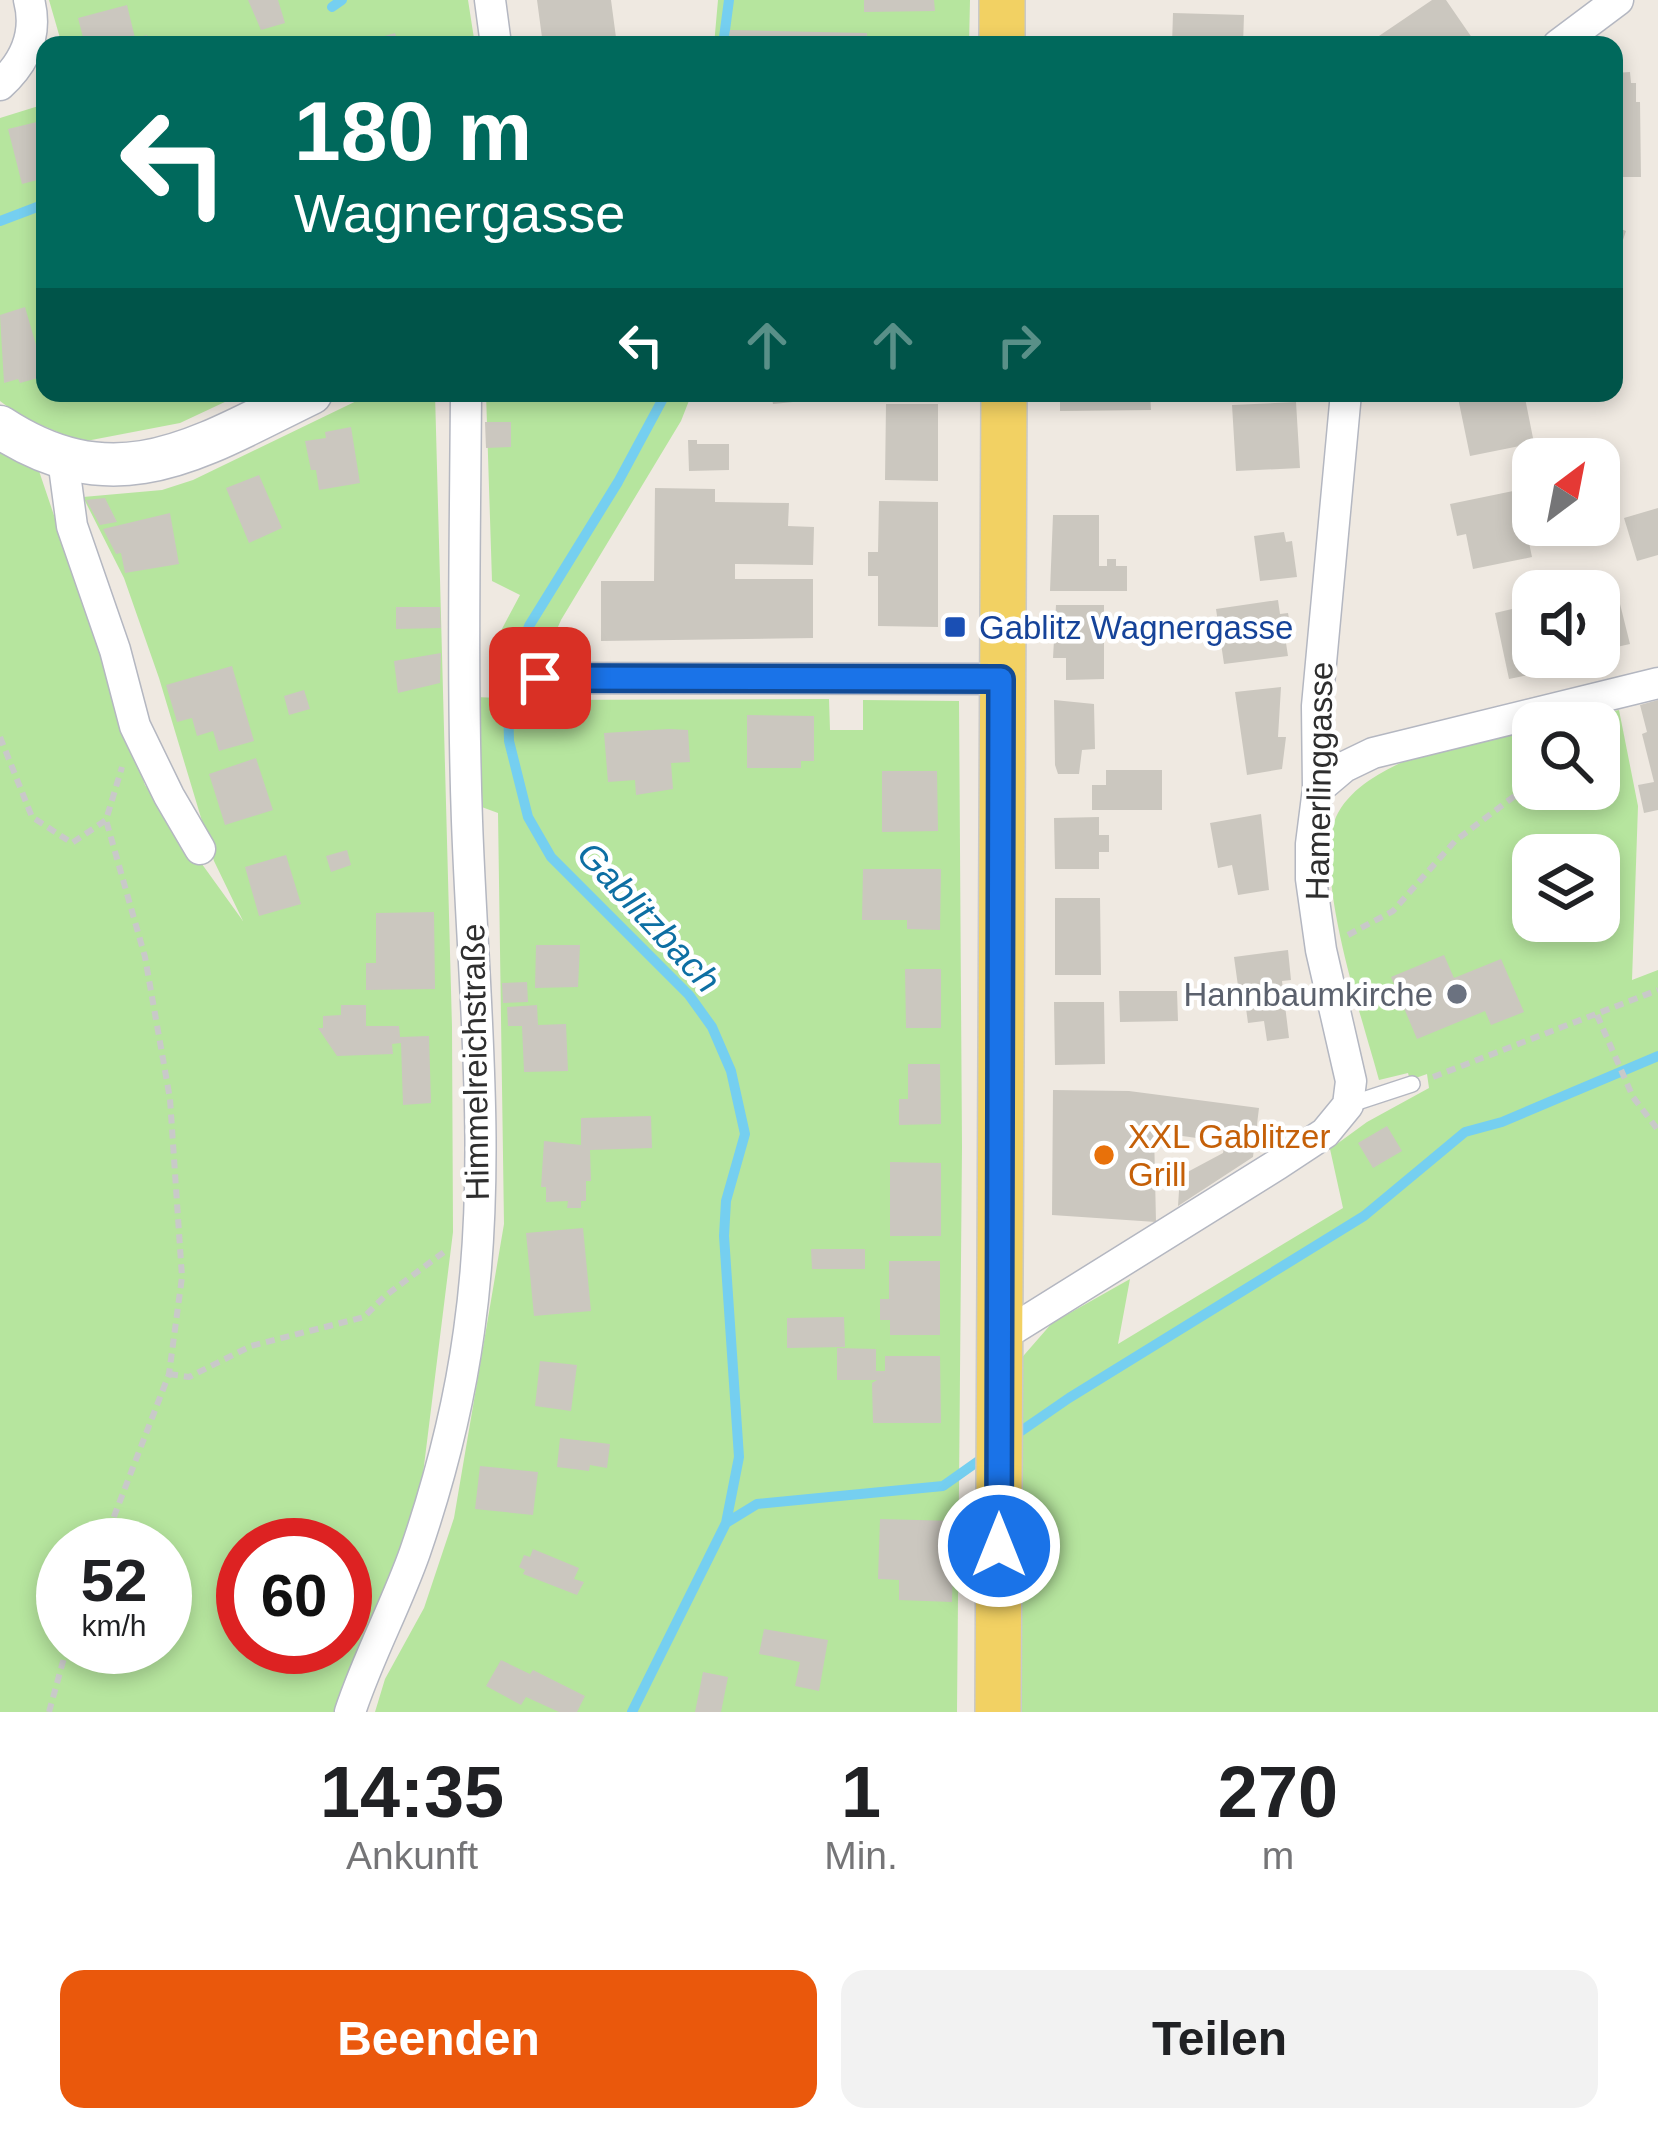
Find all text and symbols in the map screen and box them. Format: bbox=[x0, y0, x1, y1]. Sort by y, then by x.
icon: left bbox=[96, 84, 252, 240]
text: 180 m bbox=[294, 84, 532, 178]
text: Wagnergasse bbox=[294, 183, 625, 243]
icon: left bbox=[608, 312, 674, 378]
icon: ahead bbox=[734, 312, 800, 378]
icon: ahead bbox=[860, 312, 926, 378]
icon: right bbox=[986, 312, 1052, 378]
north arrow bbox=[1512, 438, 1620, 546]
map controls bbox=[1512, 438, 1620, 942]
button: sound bbox=[1512, 570, 1620, 678]
place label: Gablitz Wagnergasse bbox=[979, 609, 1293, 646]
marker: Gablitz Wagnergasse bbox=[942, 614, 968, 640]
pin bbox=[489, 627, 591, 729]
icon: arrive bbox=[507, 645, 573, 711]
street label: Hamerlinggasse bbox=[1298, 661, 1340, 901]
button: search bbox=[1512, 702, 1620, 810]
water label: Gablitzbach bbox=[569, 834, 729, 1000]
button: layers bbox=[1512, 834, 1620, 942]
street label: Himmelreichstraße bbox=[454, 923, 496, 1201]
place label: Hannbaumkirche bbox=[1184, 976, 1433, 1013]
marker: Hannbaumkirche bbox=[1444, 981, 1470, 1007]
place label: XXL Gablitzer Grill bbox=[1128, 1118, 1330, 1193]
marker: XXL Gablitzer Grill bbox=[1091, 1142, 1117, 1168]
position arrow bbox=[936, 1483, 1062, 1609]
speed limit sign: 60 bbox=[216, 1518, 372, 1674]
text: 52 bbox=[81, 1547, 147, 1614]
text: km/h bbox=[81, 1609, 147, 1642]
text: 14:35 bbox=[320, 1752, 504, 1832]
text: 1 bbox=[841, 1752, 881, 1832]
text: 270 bbox=[1218, 1752, 1338, 1832]
text: Ankunft bbox=[346, 1834, 478, 1877]
text: Min. bbox=[824, 1834, 898, 1877]
text: m bbox=[1262, 1834, 1294, 1877]
button: Beenden bbox=[60, 1970, 817, 2108]
button: Teilen bbox=[841, 1970, 1598, 2108]

